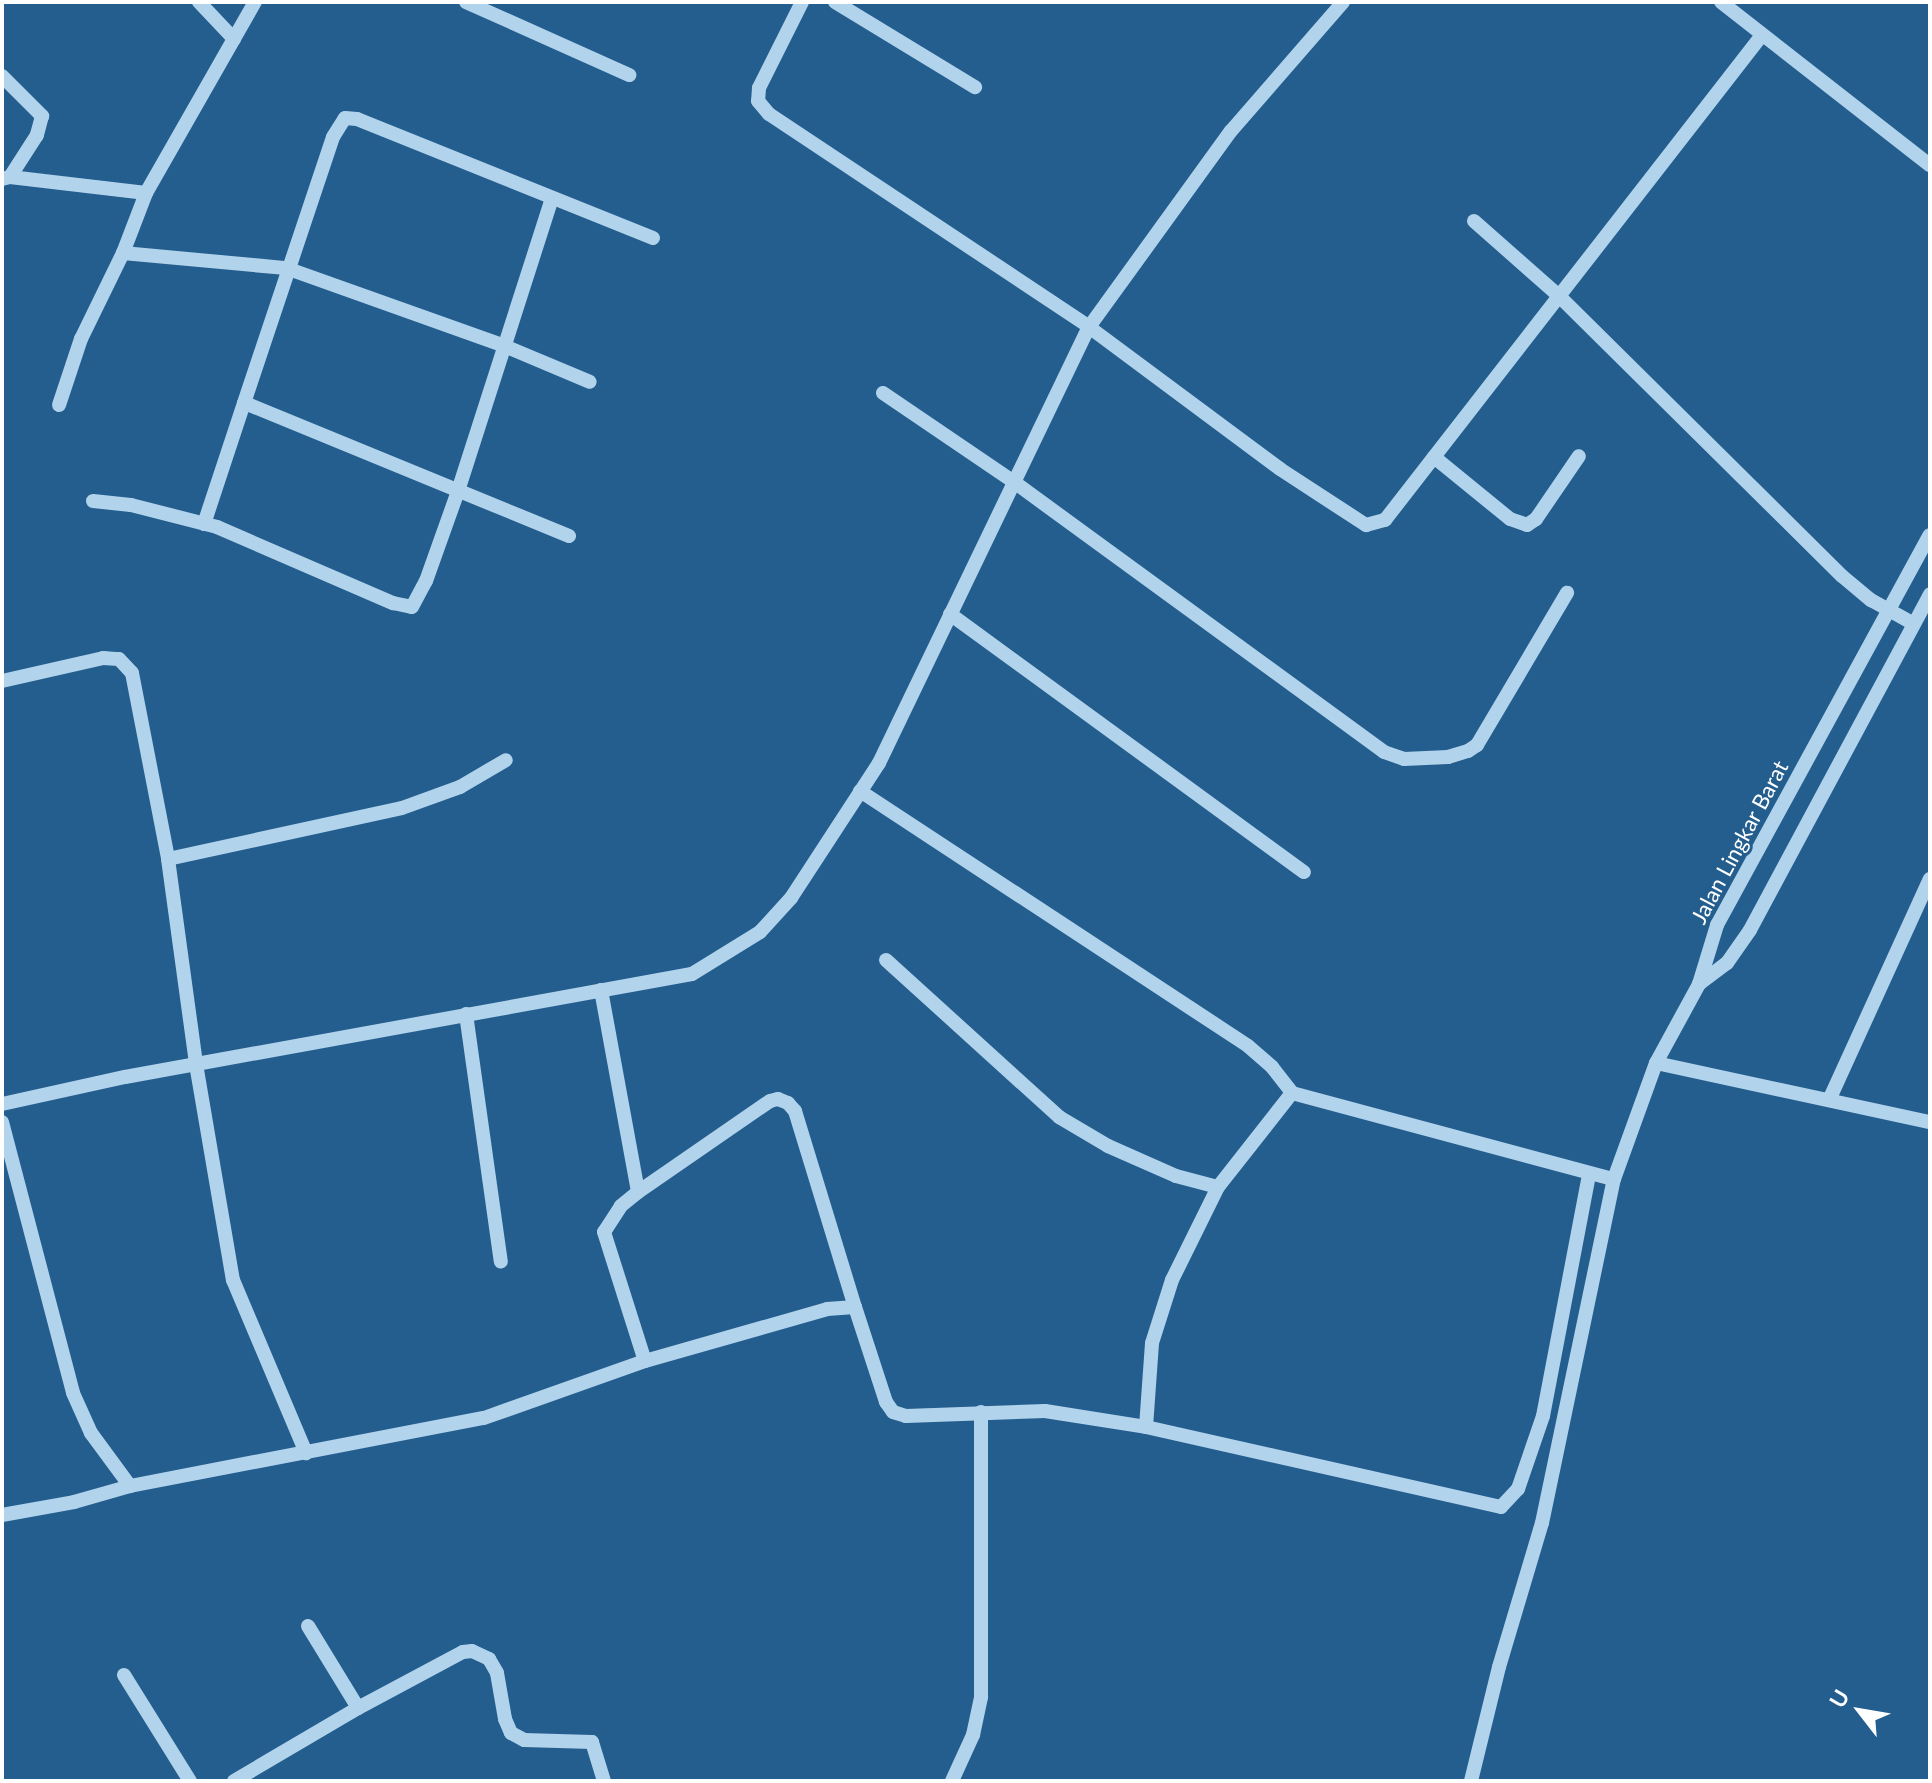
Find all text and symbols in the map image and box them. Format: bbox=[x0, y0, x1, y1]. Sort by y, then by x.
street label: Jalan Lingkar Barat bbox=[1685, 756, 1793, 928]
north arrow bbox=[1820, 1671, 1900, 1751]
text: U bbox=[1823, 1684, 1855, 1712]

